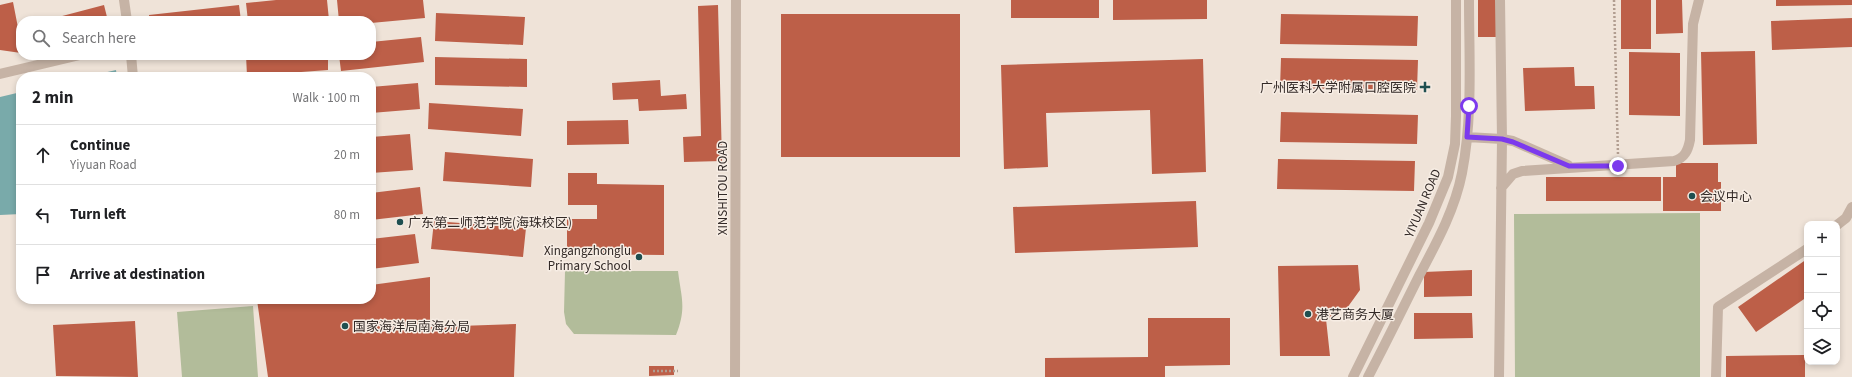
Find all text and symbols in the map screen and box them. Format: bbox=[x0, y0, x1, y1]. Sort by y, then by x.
search box bbox=[16, 16, 376, 60]
icon: search bbox=[30, 27, 52, 49]
text: Search here bbox=[62, 28, 136, 49]
place label: 广州医科大学附属口腔医院 bbox=[1260, 79, 1416, 97]
marker: 广州医科大学附属口腔医院 bbox=[1419, 81, 1431, 93]
text: 2 min bbox=[32, 86, 73, 110]
text: Walk · 100 m bbox=[292, 89, 360, 107]
route start bbox=[1460, 97, 1478, 115]
text: Continue bbox=[70, 135, 130, 156]
street label: XINSHITOU ROAD bbox=[714, 141, 732, 235]
icon: ahead bbox=[32, 144, 54, 166]
text: 20 m bbox=[334, 146, 360, 164]
text: Yiyuan Road bbox=[70, 156, 137, 174]
route end bbox=[1609, 157, 1627, 175]
street label: YIYUAN ROAD bbox=[1400, 166, 1445, 241]
place label: 会议中心 bbox=[1700, 188, 1752, 206]
marker: 会议中心 bbox=[1687, 191, 1697, 201]
icon: left bbox=[32, 204, 54, 226]
text: Turn left bbox=[70, 204, 126, 225]
text: 80 m bbox=[334, 206, 360, 224]
place label: 广东第二师范学院(海珠校区) bbox=[408, 214, 572, 232]
marker: 广东第二师范学院(海珠校区) bbox=[395, 217, 405, 227]
map controls bbox=[1804, 221, 1840, 365]
button: + bbox=[1804, 221, 1840, 257]
place label: Xingangzhonglu Primary School bbox=[544, 242, 631, 275]
marker: Xingangzhonglu Primary School bbox=[634, 252, 644, 262]
button: − bbox=[1804, 257, 1840, 293]
icon: arrive bbox=[32, 264, 54, 286]
text: Arrive at destination bbox=[70, 264, 205, 285]
button: locate bbox=[1804, 293, 1840, 329]
place label: 港艺商务大厦 bbox=[1316, 306, 1394, 324]
marker: 港艺商务大厦 bbox=[1303, 309, 1313, 319]
place label: 国家海洋局南海分局 bbox=[353, 318, 470, 336]
marker: 国家海洋局南海分局 bbox=[340, 321, 350, 331]
button: layers bbox=[1804, 329, 1840, 365]

